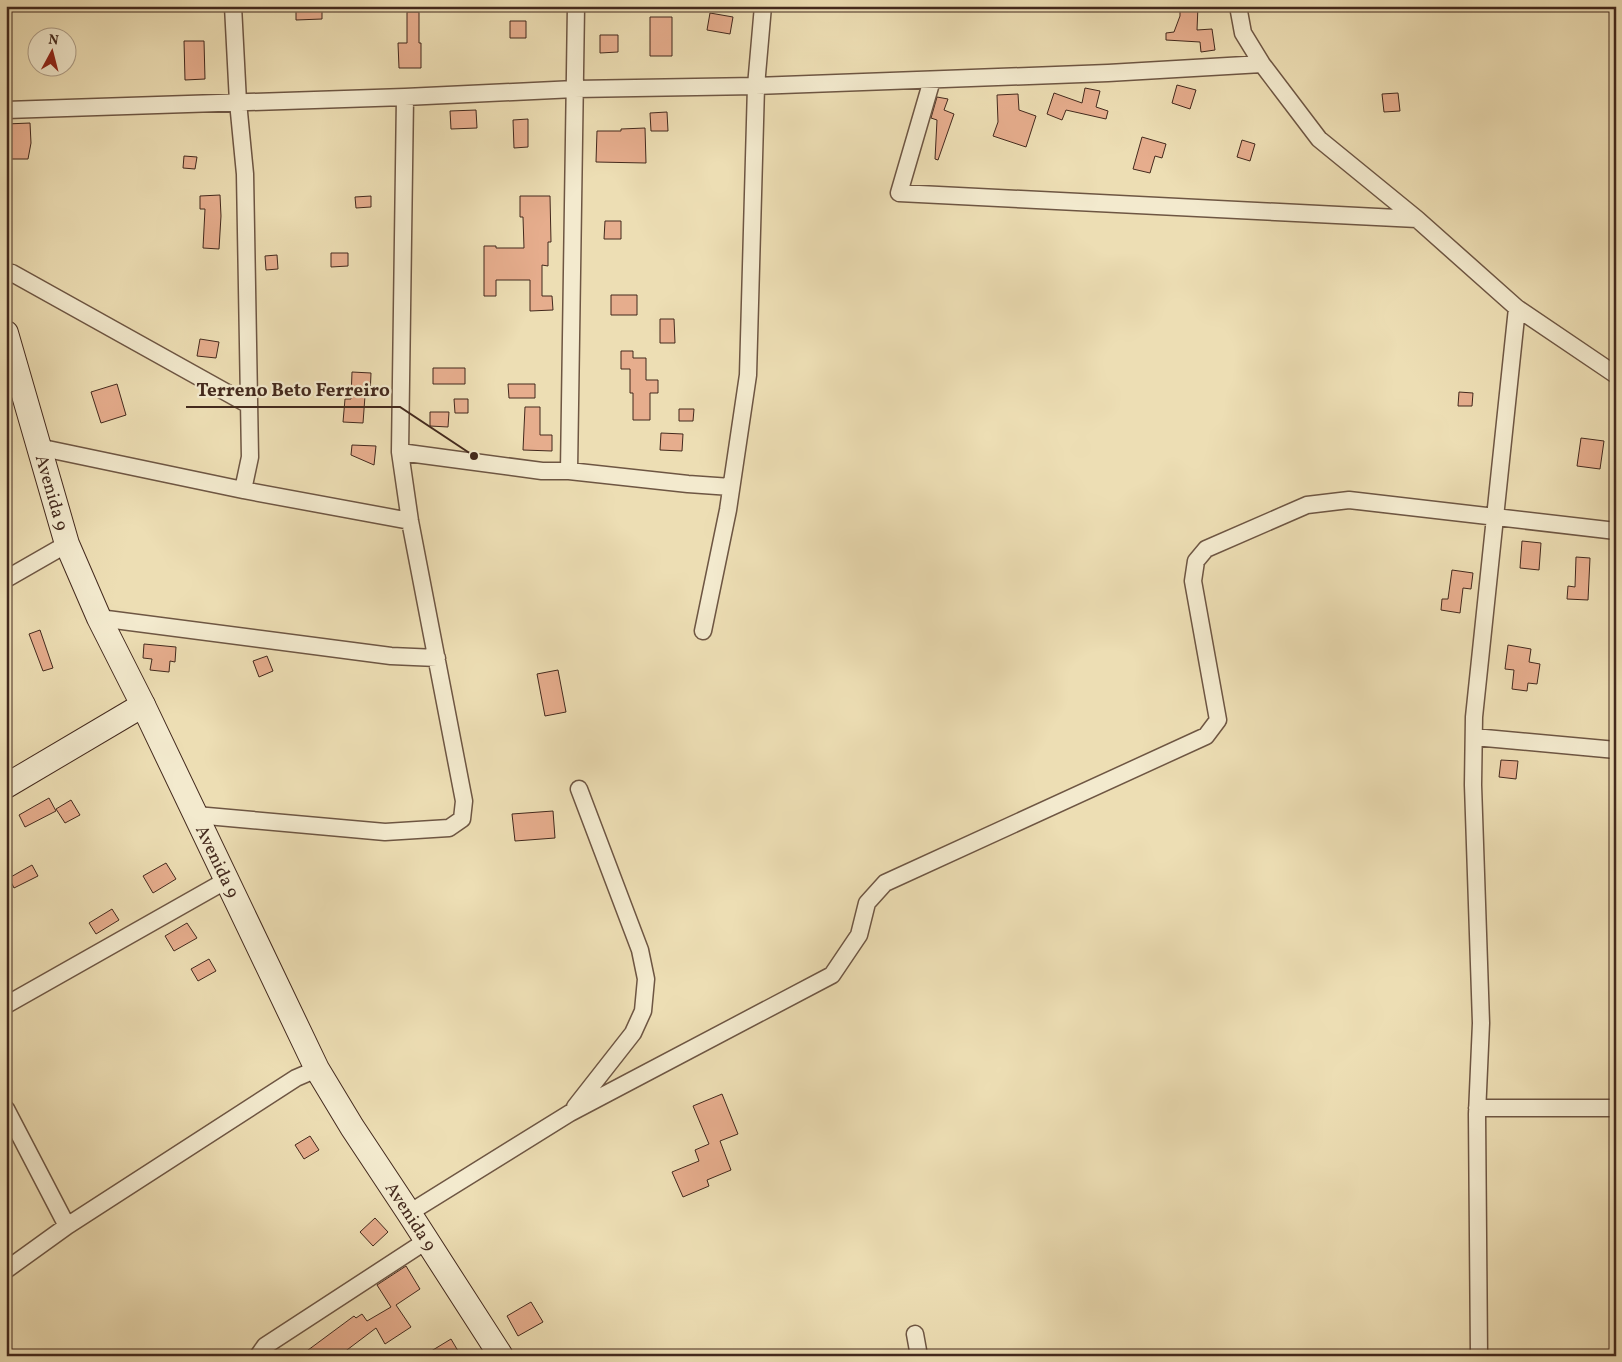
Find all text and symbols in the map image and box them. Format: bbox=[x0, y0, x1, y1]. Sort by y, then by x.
north arrow bbox=[28, 28, 78, 78]
text: N bbox=[47, 31, 60, 51]
callout: Terreno Beto Ferreiro bbox=[186, 373, 400, 407]
text: Terreno Beto Ferreiro bbox=[196, 378, 390, 404]
street label: Avenida 9 bbox=[28, 452, 73, 534]
street label: Avenida 9 bbox=[188, 821, 244, 902]
street label: Avenida 9 bbox=[378, 1178, 441, 1257]

